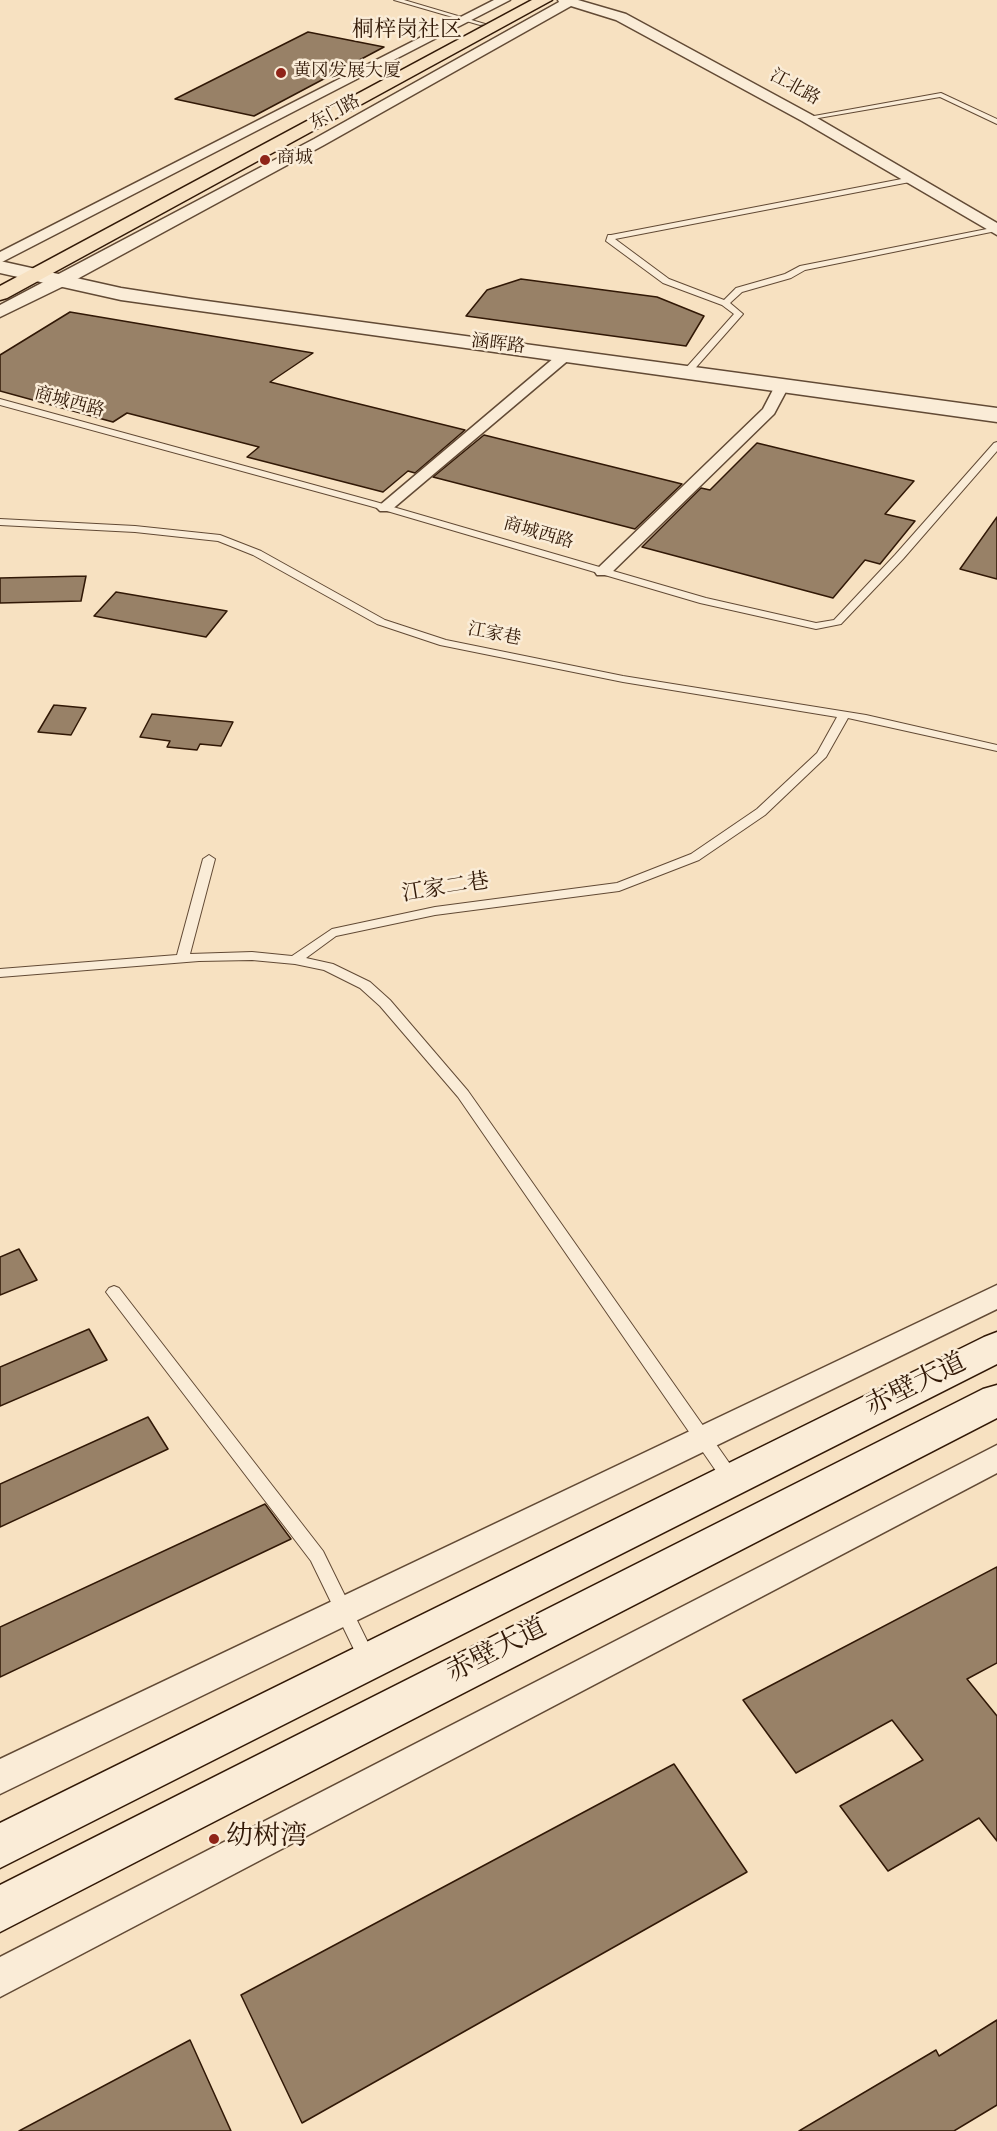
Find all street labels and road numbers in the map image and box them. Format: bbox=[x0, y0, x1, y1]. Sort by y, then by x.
street label: 江北路 bbox=[765, 66, 823, 112]
street label: 东门路 bbox=[307, 92, 365, 136]
street label: 涵晖路 bbox=[470, 332, 526, 360]
street label: 商城西路 bbox=[31, 384, 107, 424]
street label: 商城西路 bbox=[500, 515, 576, 555]
street label: 江家巷 bbox=[465, 620, 523, 652]
street label: 江家二巷 bbox=[400, 870, 492, 910]
street label: 赤壁大道 bbox=[861, 1349, 973, 1425]
street label: 赤壁大道 bbox=[443, 1614, 553, 1692]

